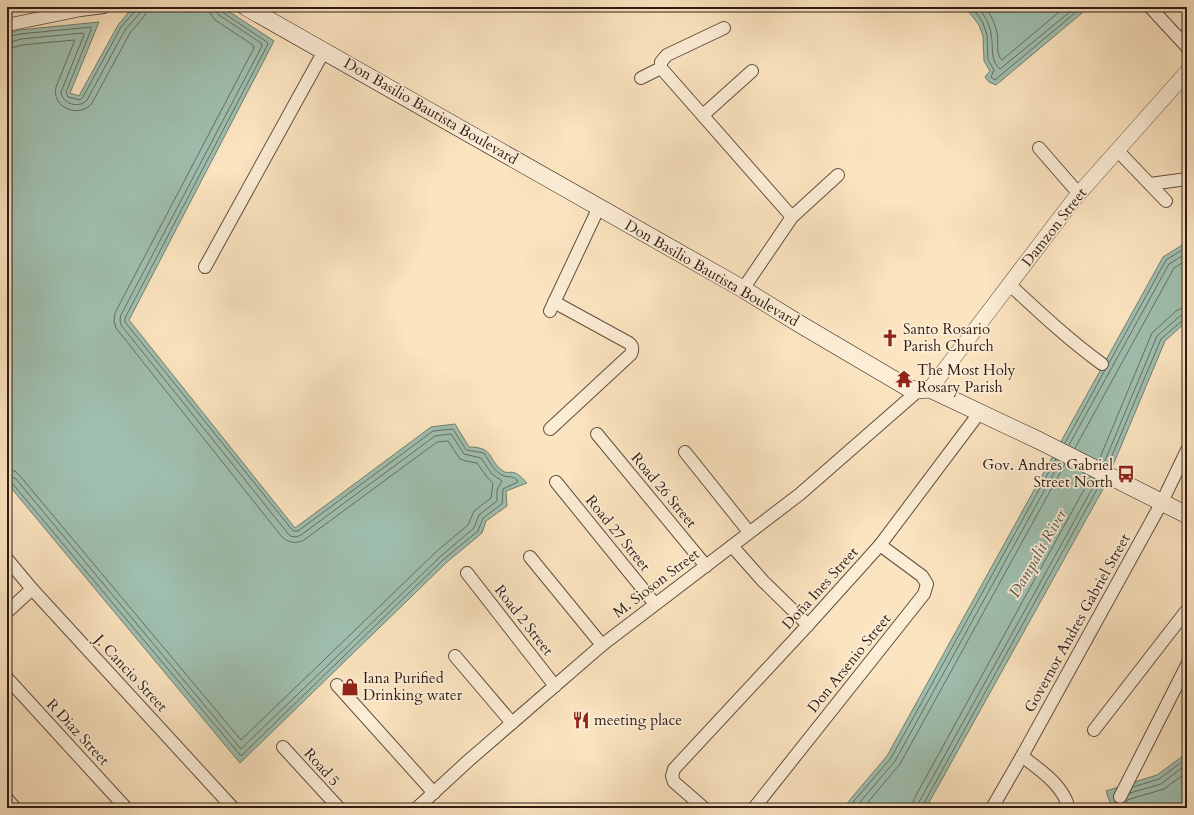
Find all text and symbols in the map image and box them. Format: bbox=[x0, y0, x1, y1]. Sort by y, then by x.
street label: Don Basilio Bautista Boulevard bbox=[340, 53, 522, 169]
street label: Damzon Street bbox=[1017, 183, 1091, 271]
street label: Don Basilio Bautista Boulevard bbox=[621, 215, 803, 331]
place label: Santo Rosario Parish Church bbox=[903, 319, 995, 356]
church icon: Santo Rosario Parish Church bbox=[880, 328, 900, 348]
place label: The Most Holy Rosary Parish bbox=[917, 360, 1016, 397]
temple icon: The Most Holy Rosary Parish bbox=[894, 369, 914, 389]
street label: Road 26 Street bbox=[627, 448, 702, 532]
place label: Gov. Andres Gabriel Street North bbox=[982, 455, 1114, 492]
bus stop icon: Gov. Andres Gabriel Street North bbox=[1116, 464, 1136, 484]
street label: Road 27 Street bbox=[581, 491, 655, 575]
water label: Dampalit River bbox=[1004, 505, 1073, 602]
street label: Governor Andres Gabriel Street bbox=[1019, 530, 1135, 716]
street label: Doña Ines Street bbox=[777, 542, 863, 634]
street label: M. Sioson Street bbox=[609, 544, 704, 622]
street label: Road 2 Street bbox=[490, 580, 558, 660]
street label: Don Arsenio Street bbox=[803, 609, 895, 717]
street label: J. Cancio Street bbox=[89, 629, 172, 716]
place label: Iana Purified Drinking water bbox=[363, 668, 463, 705]
shop icon: Iana Purified Drinking water bbox=[340, 677, 360, 697]
street label: R Diaz Street bbox=[42, 694, 114, 770]
restaurant icon: meeting place bbox=[571, 710, 591, 730]
place label: meeting place bbox=[594, 710, 682, 730]
street label: Road 5 bbox=[300, 744, 344, 790]

